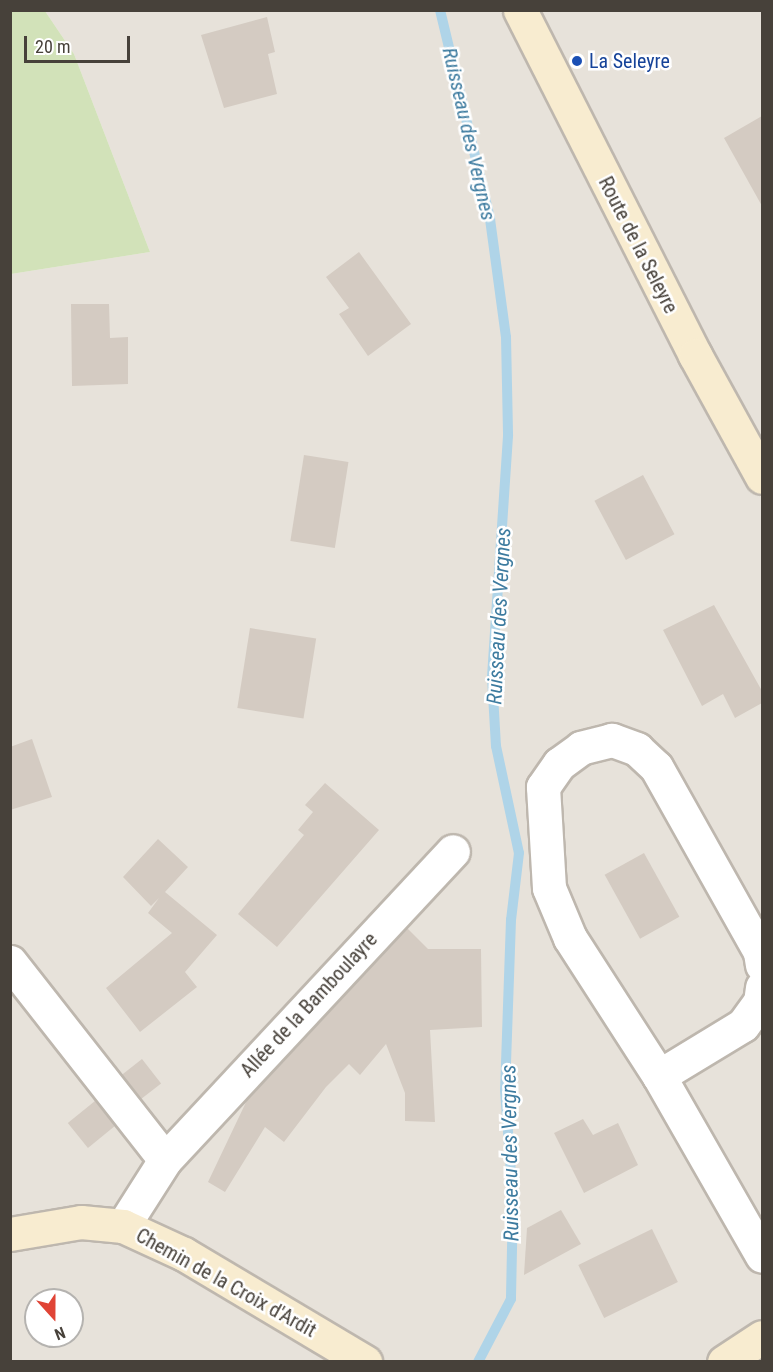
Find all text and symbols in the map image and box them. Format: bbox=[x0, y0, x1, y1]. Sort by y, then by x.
scale bar bbox=[27, 24, 134, 62]
text: 20 m bbox=[35, 36, 70, 57]
water label: Ruisseau des Vergnes bbox=[437, 45, 501, 223]
place label: La Seleyre bbox=[589, 49, 670, 73]
marker: La Seleyre bbox=[570, 54, 584, 68]
street label: Route de la Seleyre bbox=[593, 173, 683, 317]
water label: Ruisseau des Vergnes bbox=[482, 527, 516, 705]
street label: Allée de la Bamboulayre bbox=[236, 928, 382, 1082]
water label: Ruisseau des Vergnes bbox=[496, 1064, 524, 1242]
street label: Chemin de la Croix d'Ardit bbox=[132, 1223, 320, 1343]
north arrow bbox=[24, 1288, 84, 1348]
text: N bbox=[52, 1323, 68, 1344]

